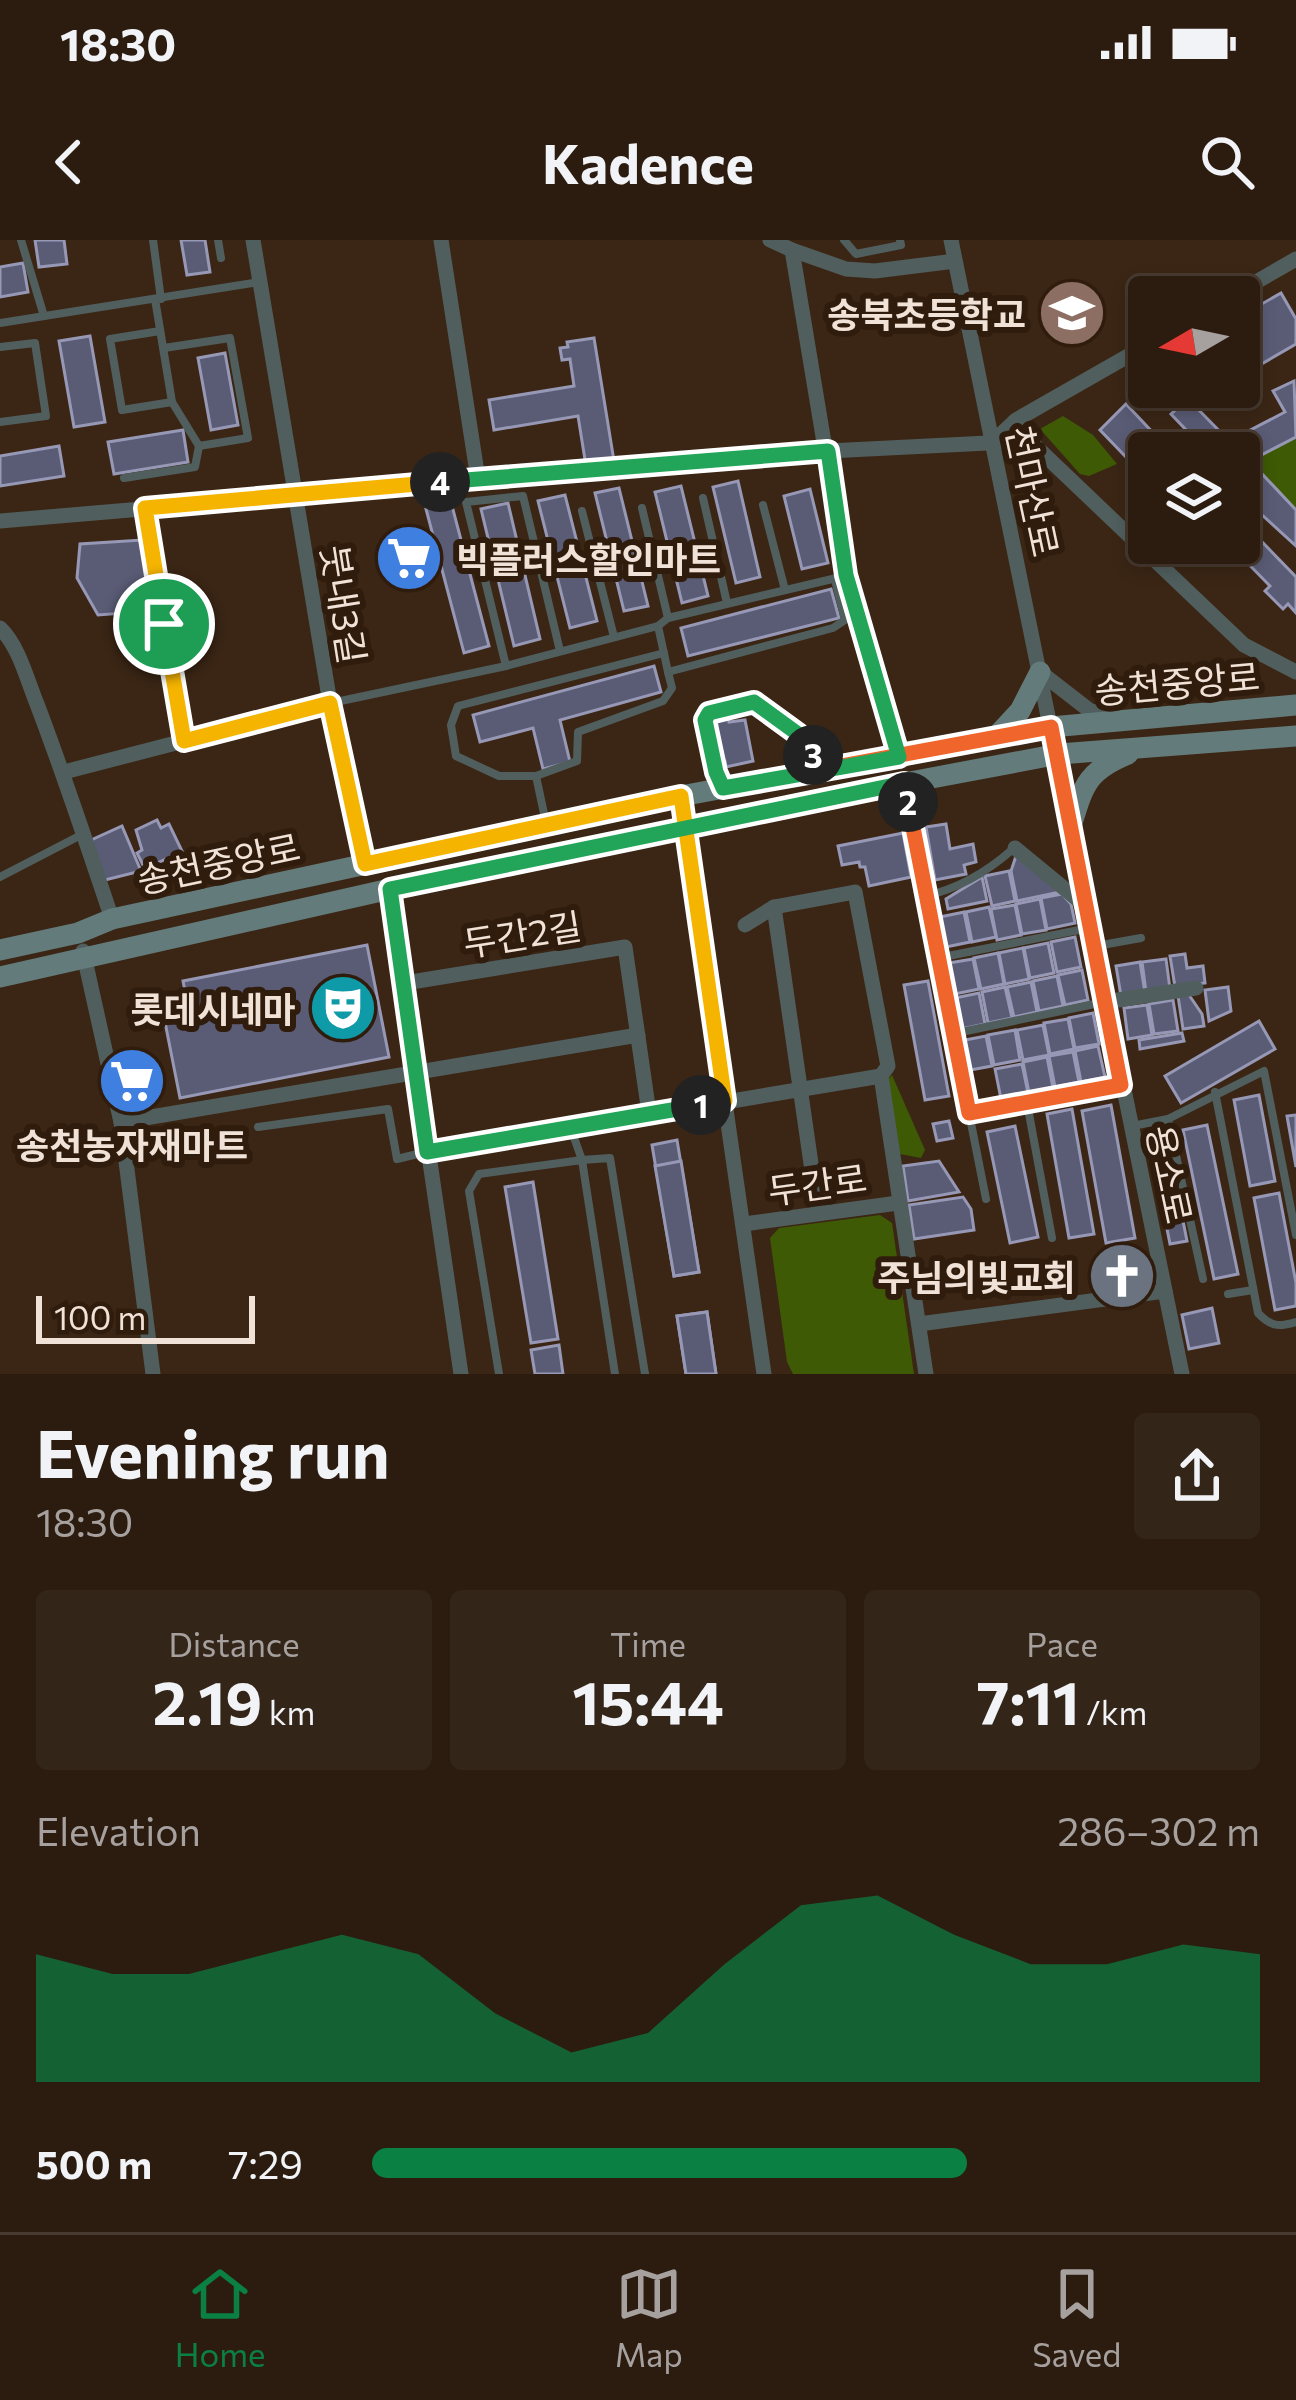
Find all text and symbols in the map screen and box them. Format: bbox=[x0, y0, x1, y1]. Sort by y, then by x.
text: 18:30 bbox=[60, 15, 176, 70]
icon: back bbox=[36, 129, 102, 195]
text: Kadence bbox=[542, 129, 754, 195]
icon: search bbox=[1194, 129, 1260, 195]
north arrow bbox=[1128, 276, 1260, 408]
map controls bbox=[1128, 276, 1260, 564]
school or university icon: 송북초등학교 bbox=[1037, 278, 1107, 348]
place label: 송북초등학교 bbox=[827, 291, 1026, 335]
street label: 천마산로 bbox=[999, 422, 1069, 560]
button: layers bbox=[1128, 432, 1260, 564]
pin: 4 bbox=[410, 452, 470, 512]
text: 4 bbox=[430, 461, 450, 502]
supermarket icon: 빅플러스할인마트 bbox=[374, 523, 444, 593]
place label: 빅플러스할인마트 bbox=[456, 536, 721, 580]
street label: 붓내3길 bbox=[314, 541, 376, 667]
pin bbox=[113, 573, 215, 675]
icon: arrive bbox=[131, 591, 197, 657]
street label: 송천중앙로 bbox=[1093, 653, 1261, 711]
pin: 3 bbox=[783, 725, 843, 785]
text: 3 bbox=[803, 734, 823, 775]
pin: 2 bbox=[878, 772, 938, 832]
text: 2 bbox=[899, 781, 917, 822]
street label: 송천중앙로 bbox=[132, 823, 304, 901]
street label: 두간2길 bbox=[460, 902, 584, 964]
theatre icon: 롯데시네마 bbox=[308, 973, 378, 1043]
place label: 롯데시네마 bbox=[130, 986, 296, 1030]
supermarket icon: 송천농자재마트 bbox=[97, 1046, 167, 1116]
pin: 1 bbox=[671, 1075, 731, 1135]
text: 1 bbox=[694, 1084, 708, 1125]
street label: 용소로 bbox=[1139, 1121, 1203, 1227]
place label: 송천농자재마트 bbox=[16, 1122, 248, 1166]
street label: 두간로 bbox=[765, 1154, 869, 1212]
church icon: 주님의빛교회 bbox=[1087, 1241, 1157, 1311]
place label: 주님의빛교회 bbox=[877, 1254, 1076, 1298]
scale bar bbox=[36, 1290, 255, 1343]
text: 100 m bbox=[54, 1296, 146, 1337]
text: Evening run bbox=[36, 1411, 390, 1492]
button: share bbox=[1134, 1413, 1260, 1539]
text: 18:30 bbox=[36, 1497, 133, 1545]
text: Distance bbox=[168, 1623, 300, 1664]
text: Time bbox=[610, 1623, 686, 1664]
text: Pace bbox=[1026, 1623, 1098, 1664]
text: 2.19 bbox=[153, 1664, 262, 1737]
text: 15:44 bbox=[572, 1664, 724, 1737]
text: 7:11 bbox=[977, 1664, 1080, 1737]
text: km bbox=[262, 1691, 315, 1732]
text: /km bbox=[1080, 1691, 1147, 1732]
text: Elevation bbox=[36, 1806, 201, 1854]
text: 286–302 m bbox=[1057, 1806, 1260, 1854]
text: 500 m bbox=[36, 2139, 152, 2187]
text: 7:29 bbox=[228, 2139, 303, 2187]
tab: Home bbox=[175, 2261, 265, 2374]
tab: Map bbox=[615, 2261, 683, 2374]
tab: Saved bbox=[1032, 2261, 1121, 2374]

